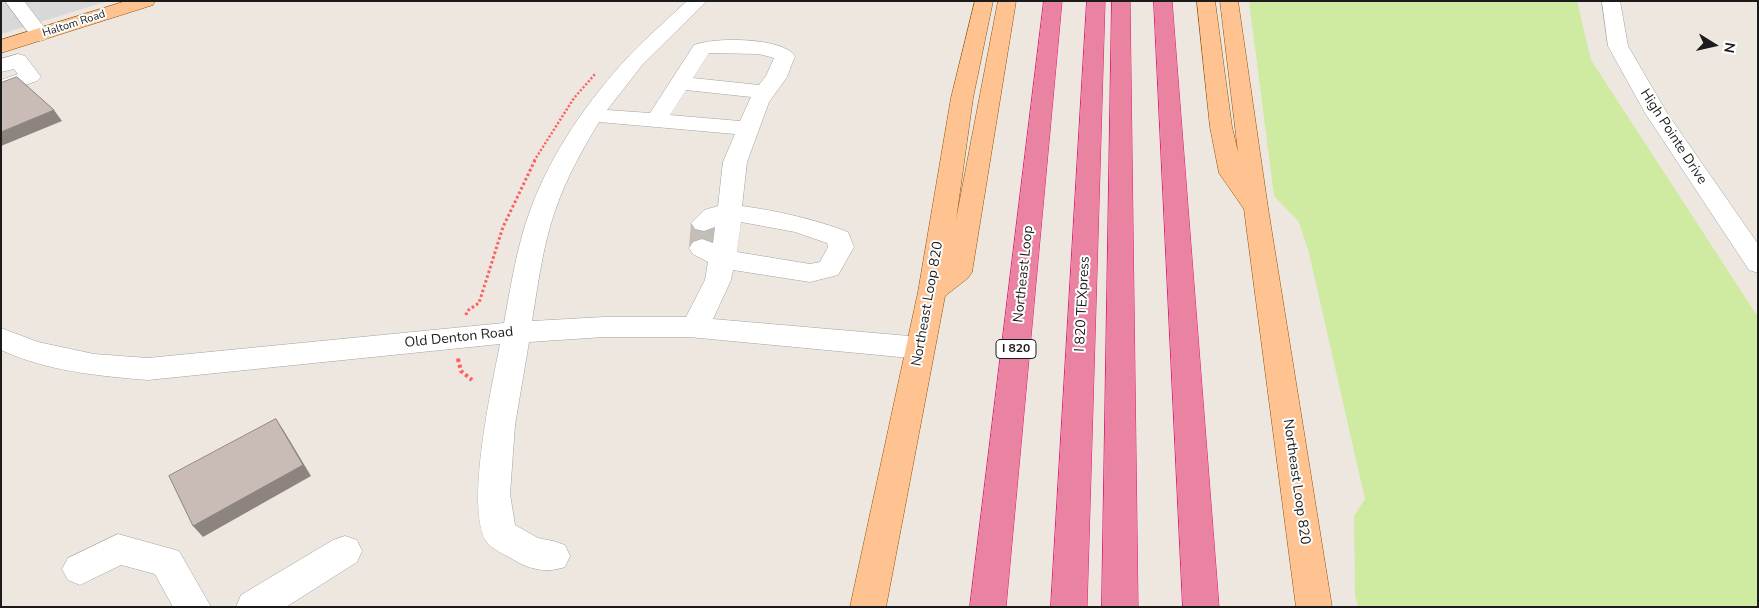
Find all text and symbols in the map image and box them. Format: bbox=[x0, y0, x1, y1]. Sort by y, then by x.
street label: Haltom Road bbox=[41, 8, 107, 40]
north arrow bbox=[1689, 20, 1739, 70]
text: N bbox=[1719, 41, 1740, 54]
street label: High Pointe Drive bbox=[1636, 86, 1710, 188]
street label: Northeast Loop bbox=[1011, 225, 1037, 323]
street label: Northeast Loop 820 bbox=[909, 240, 947, 368]
street label: I 820 TEXpress bbox=[1072, 256, 1094, 352]
street label: Old Denton Road bbox=[404, 324, 514, 352]
road number: I 820 bbox=[996, 339, 1036, 358]
street label: Northeast Loop 820 bbox=[1279, 418, 1313, 546]

